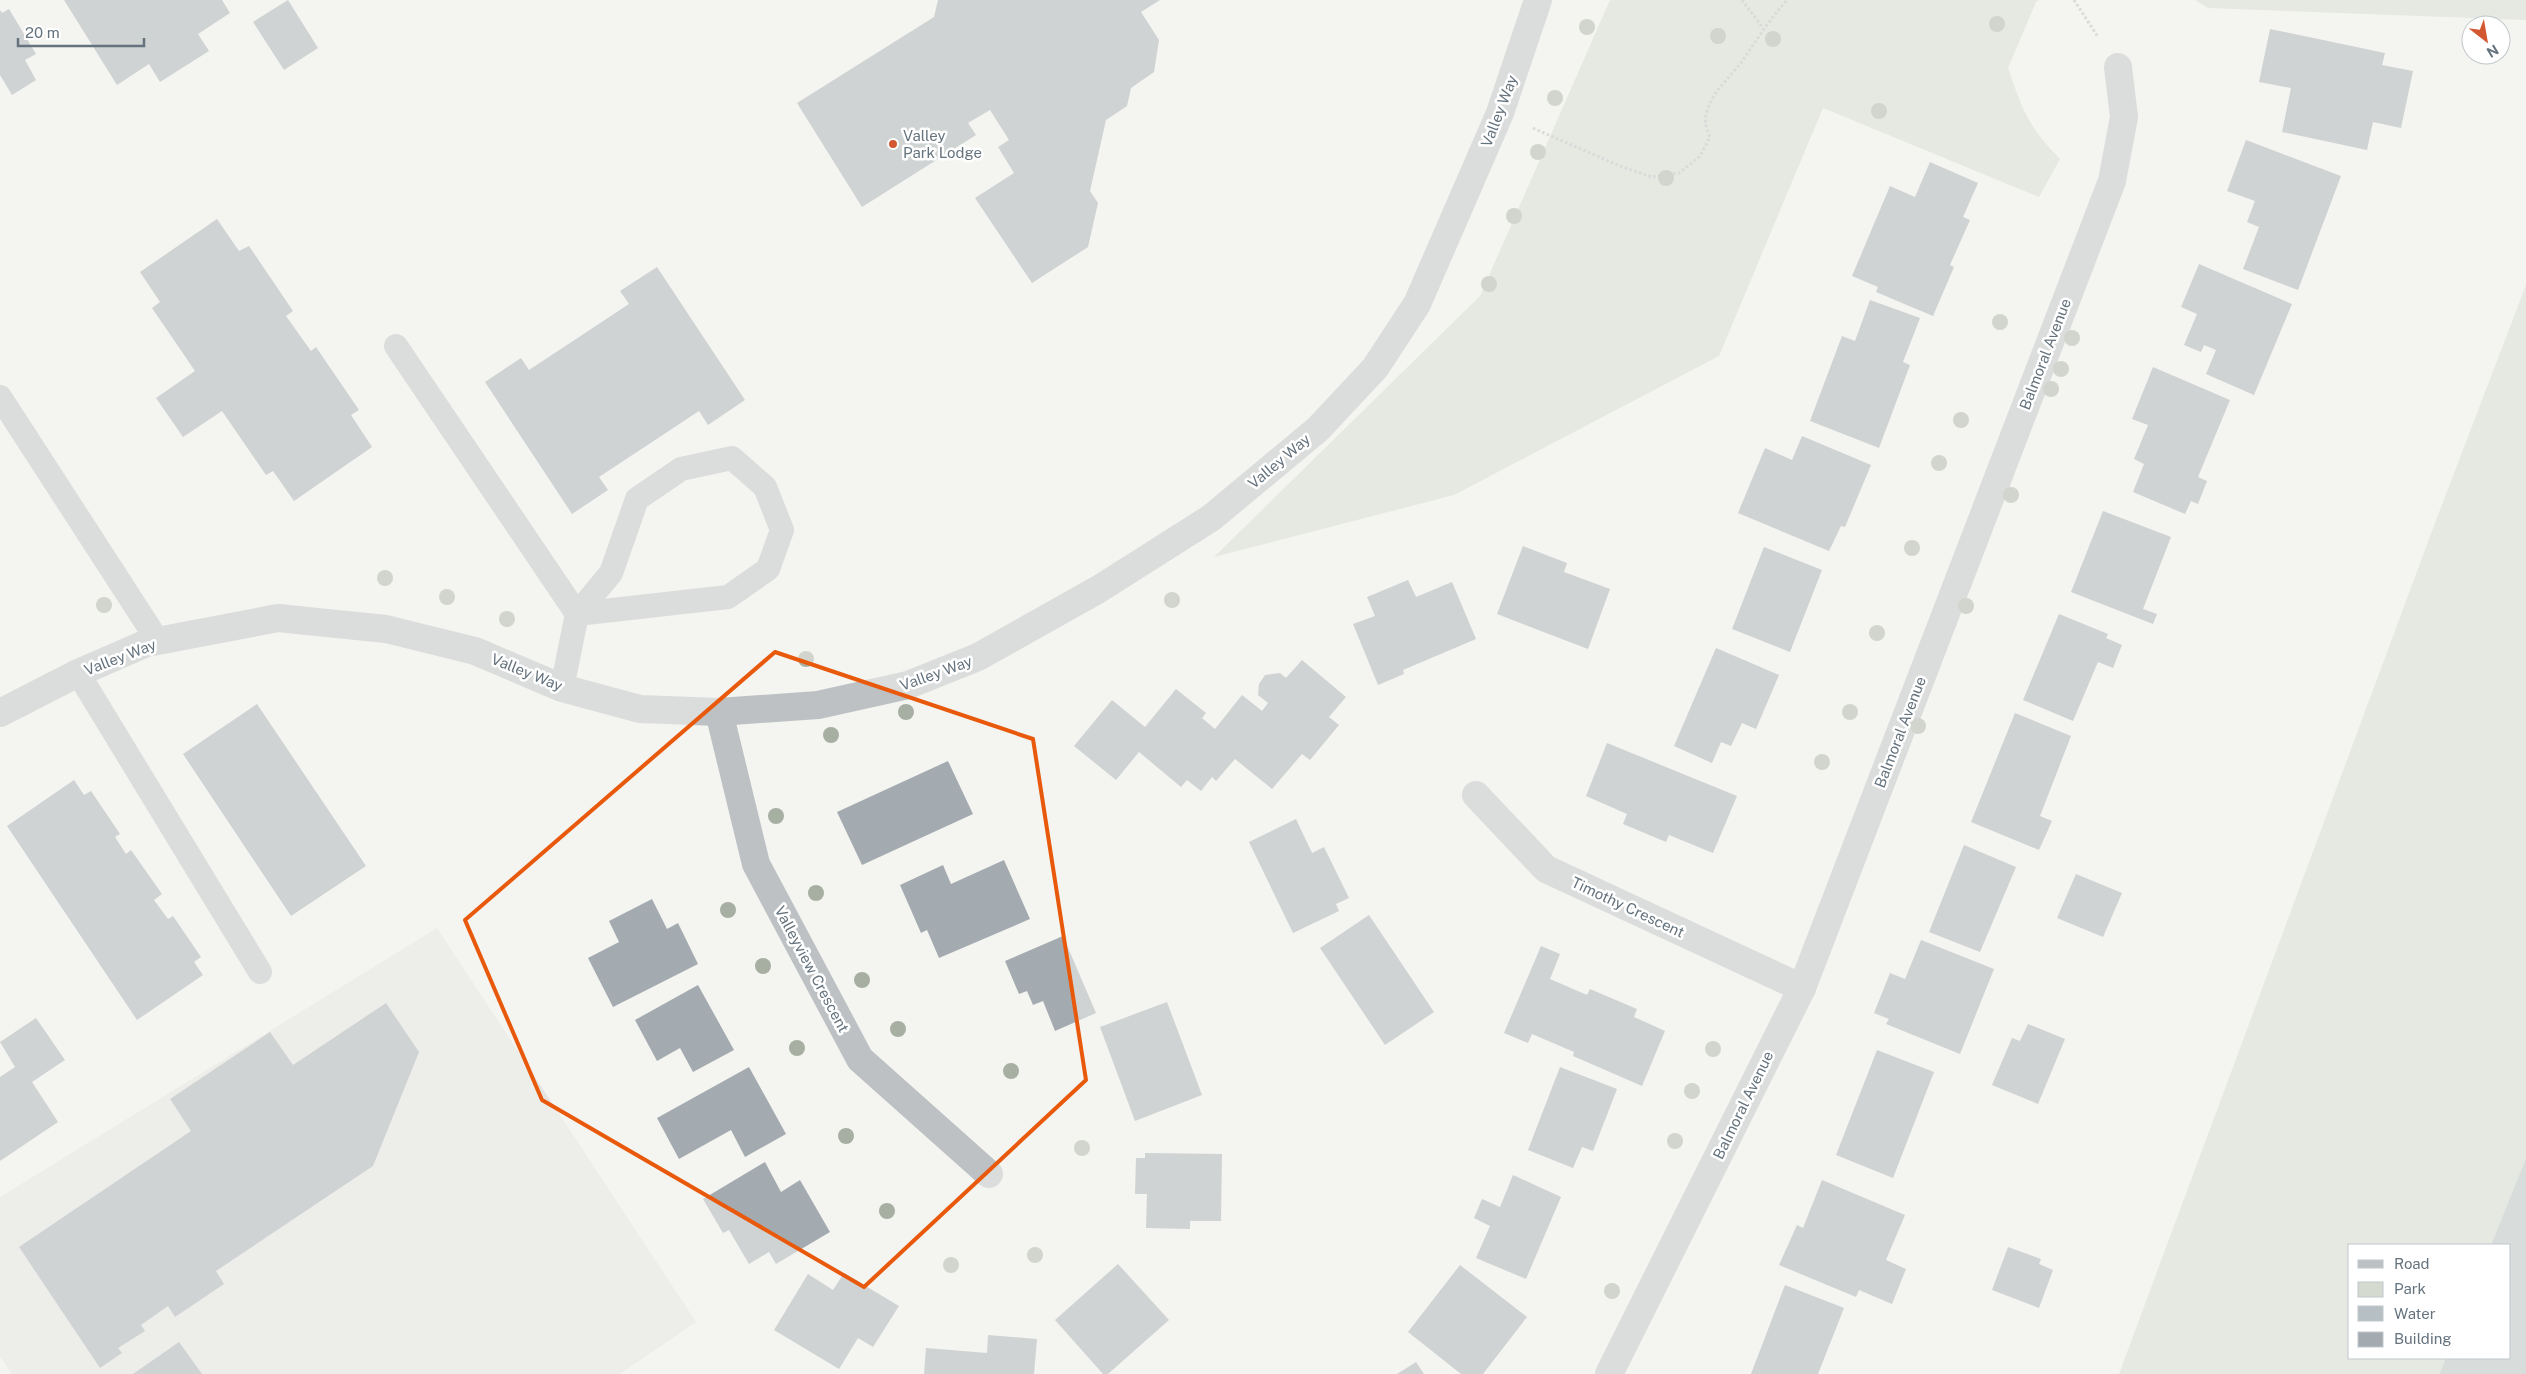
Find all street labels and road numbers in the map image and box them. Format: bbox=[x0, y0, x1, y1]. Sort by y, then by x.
street label: Valley Way bbox=[1478, 73, 1520, 149]
street label: Balmoral Avenue bbox=[2016, 296, 2074, 412]
street label: Valley Way bbox=[1245, 430, 1313, 492]
street label: Valley Way bbox=[82, 636, 158, 678]
street label: Valley Way bbox=[489, 650, 565, 694]
street label: Valley Way bbox=[898, 652, 974, 694]
street label: Balmoral Avenue bbox=[1871, 674, 1929, 790]
street label: Timothy Crescent bbox=[1569, 873, 1687, 941]
street label: Valleyview Crescent bbox=[771, 903, 853, 1035]
street label: Balmoral Avenue bbox=[1710, 1048, 1776, 1162]

